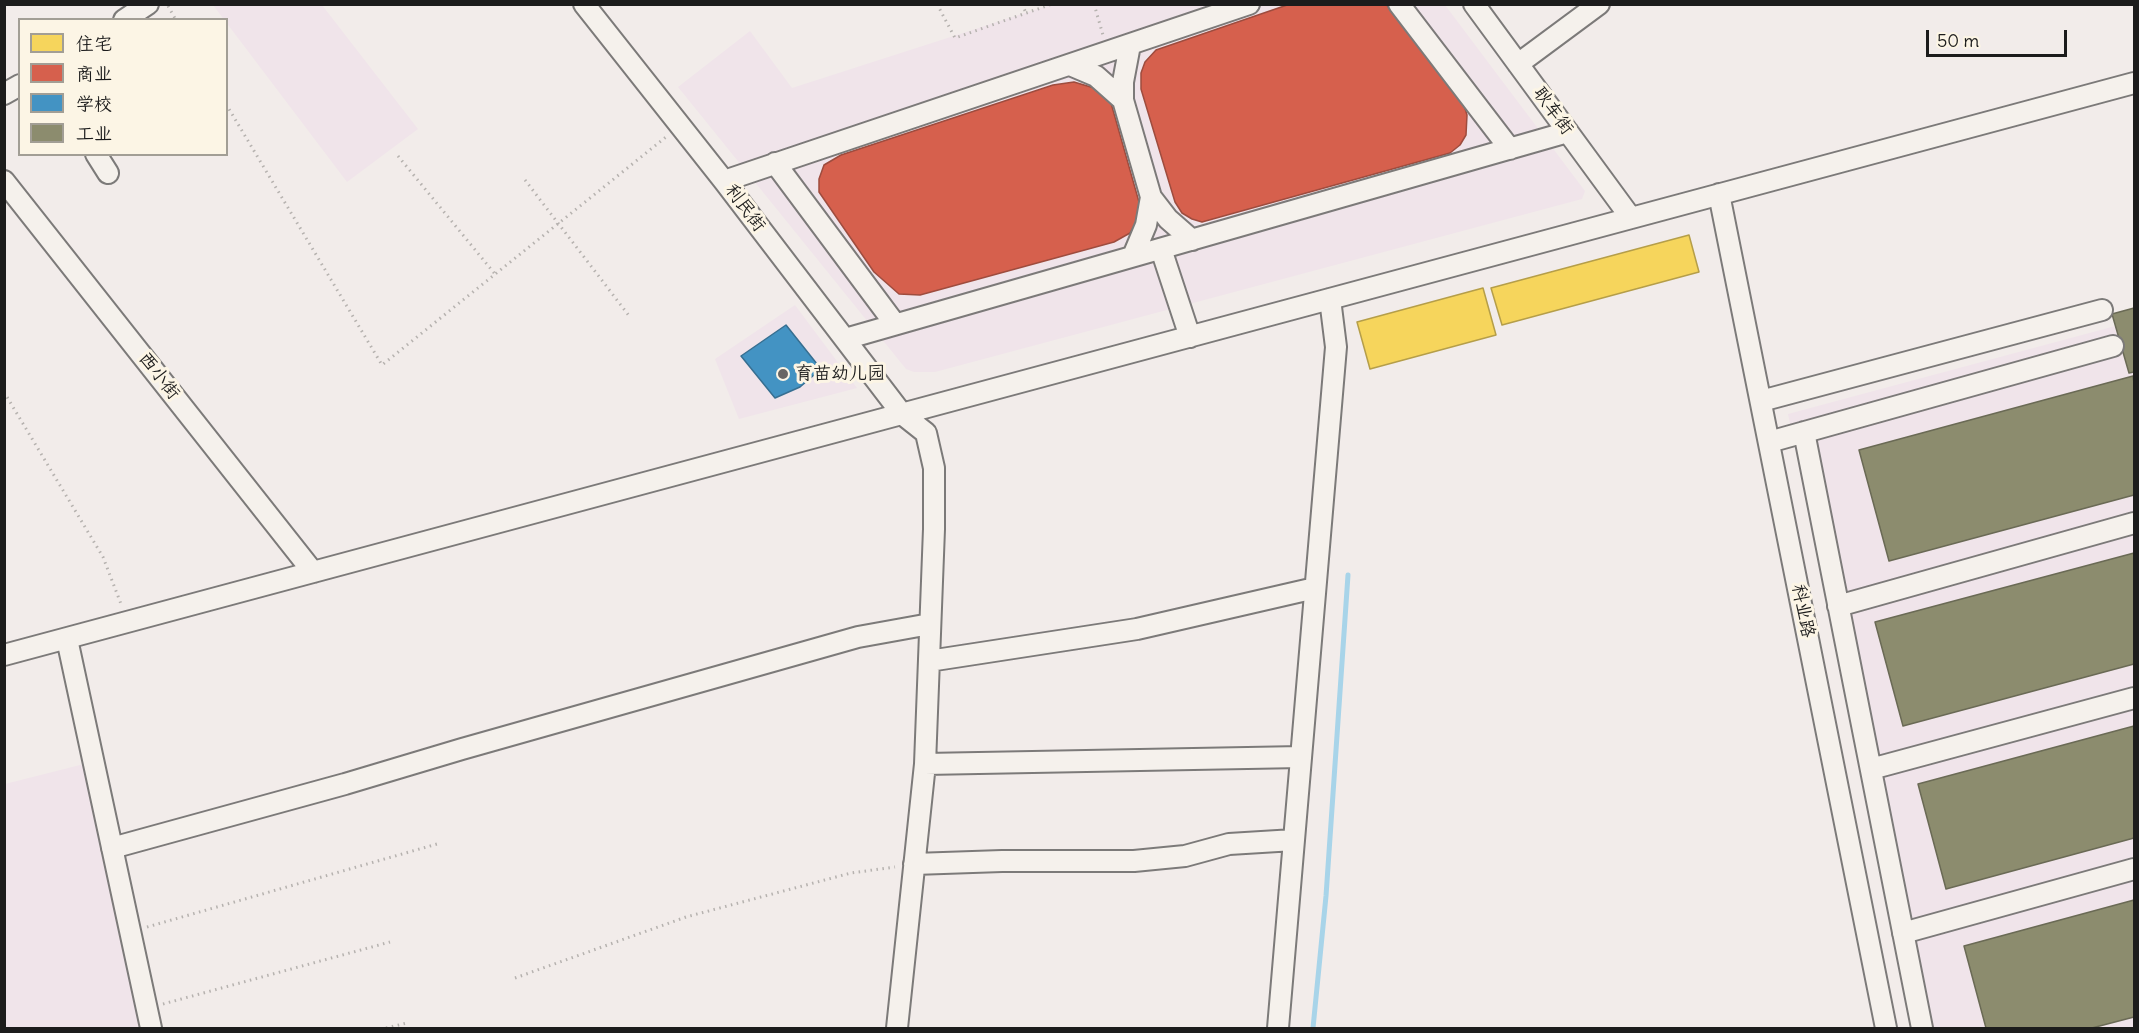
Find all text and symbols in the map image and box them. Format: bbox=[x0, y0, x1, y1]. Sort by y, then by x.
legend bbox=[18, 18, 228, 156]
scale bar bbox=[1929, 18, 2070, 56]
text: 50 m bbox=[1937, 29, 1979, 52]
text: 住宅 bbox=[76, 32, 112, 55]
text: 商业 bbox=[76, 62, 112, 85]
street label: 耿车街 bbox=[1528, 83, 1578, 139]
text: 学校 bbox=[76, 92, 112, 115]
text: 工业 bbox=[76, 122, 112, 145]
street label: 利民街 bbox=[720, 180, 770, 236]
street label: 西小街 bbox=[134, 348, 184, 404]
place label: 育苗幼儿园 bbox=[795, 363, 885, 385]
marker: 育苗幼儿园 bbox=[776, 367, 790, 381]
street label: 科业路 bbox=[1787, 582, 1819, 640]

